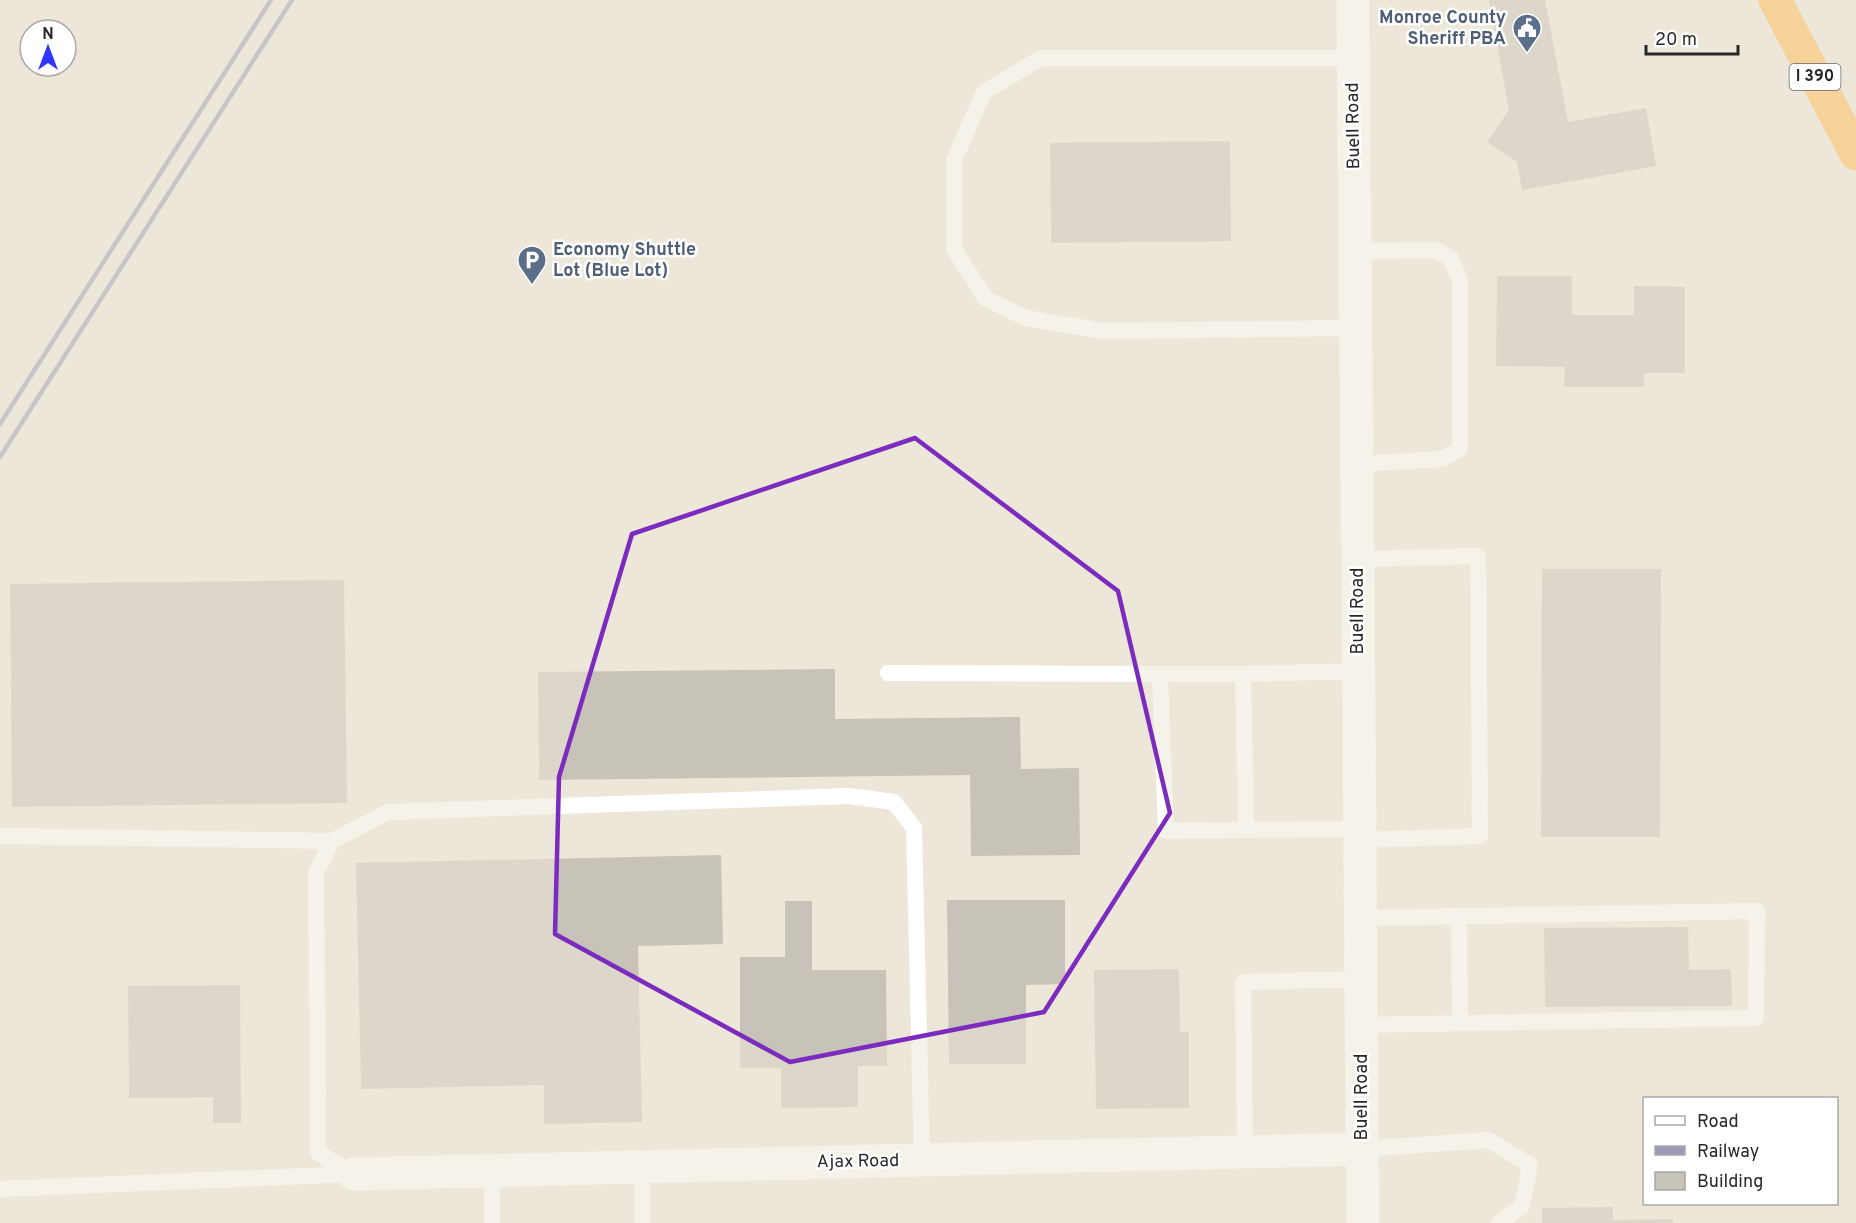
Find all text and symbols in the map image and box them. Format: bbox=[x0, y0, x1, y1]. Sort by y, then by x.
place label: Monroe County Sheriff PBA bbox=[1379, 7, 1506, 51]
public building icon: Monroe County Sheriff PBA bbox=[1511, 12, 1543, 54]
north arrow bbox=[18, 18, 78, 78]
scale bar bbox=[1646, 18, 1738, 56]
text: N bbox=[42, 25, 54, 45]
text: 20 m bbox=[1655, 29, 1697, 52]
road number: I 390 bbox=[1790, 64, 1840, 90]
street label: Buell Road bbox=[1342, 82, 1366, 170]
place label: Economy Shuttle Lot (Blue Lot) bbox=[553, 239, 696, 283]
parking icon: Economy Shuttle Lot (Blue Lot) bbox=[516, 244, 548, 286]
street label: Buell Road bbox=[1347, 568, 1370, 654]
street label: Buell Road bbox=[1351, 1054, 1374, 1140]
legend bbox=[1643, 1097, 1838, 1205]
text: Road bbox=[1697, 1111, 1739, 1134]
text: Railway bbox=[1697, 1141, 1759, 1164]
street label: Ajax Road bbox=[817, 1150, 899, 1174]
text: Building bbox=[1697, 1171, 1763, 1194]

